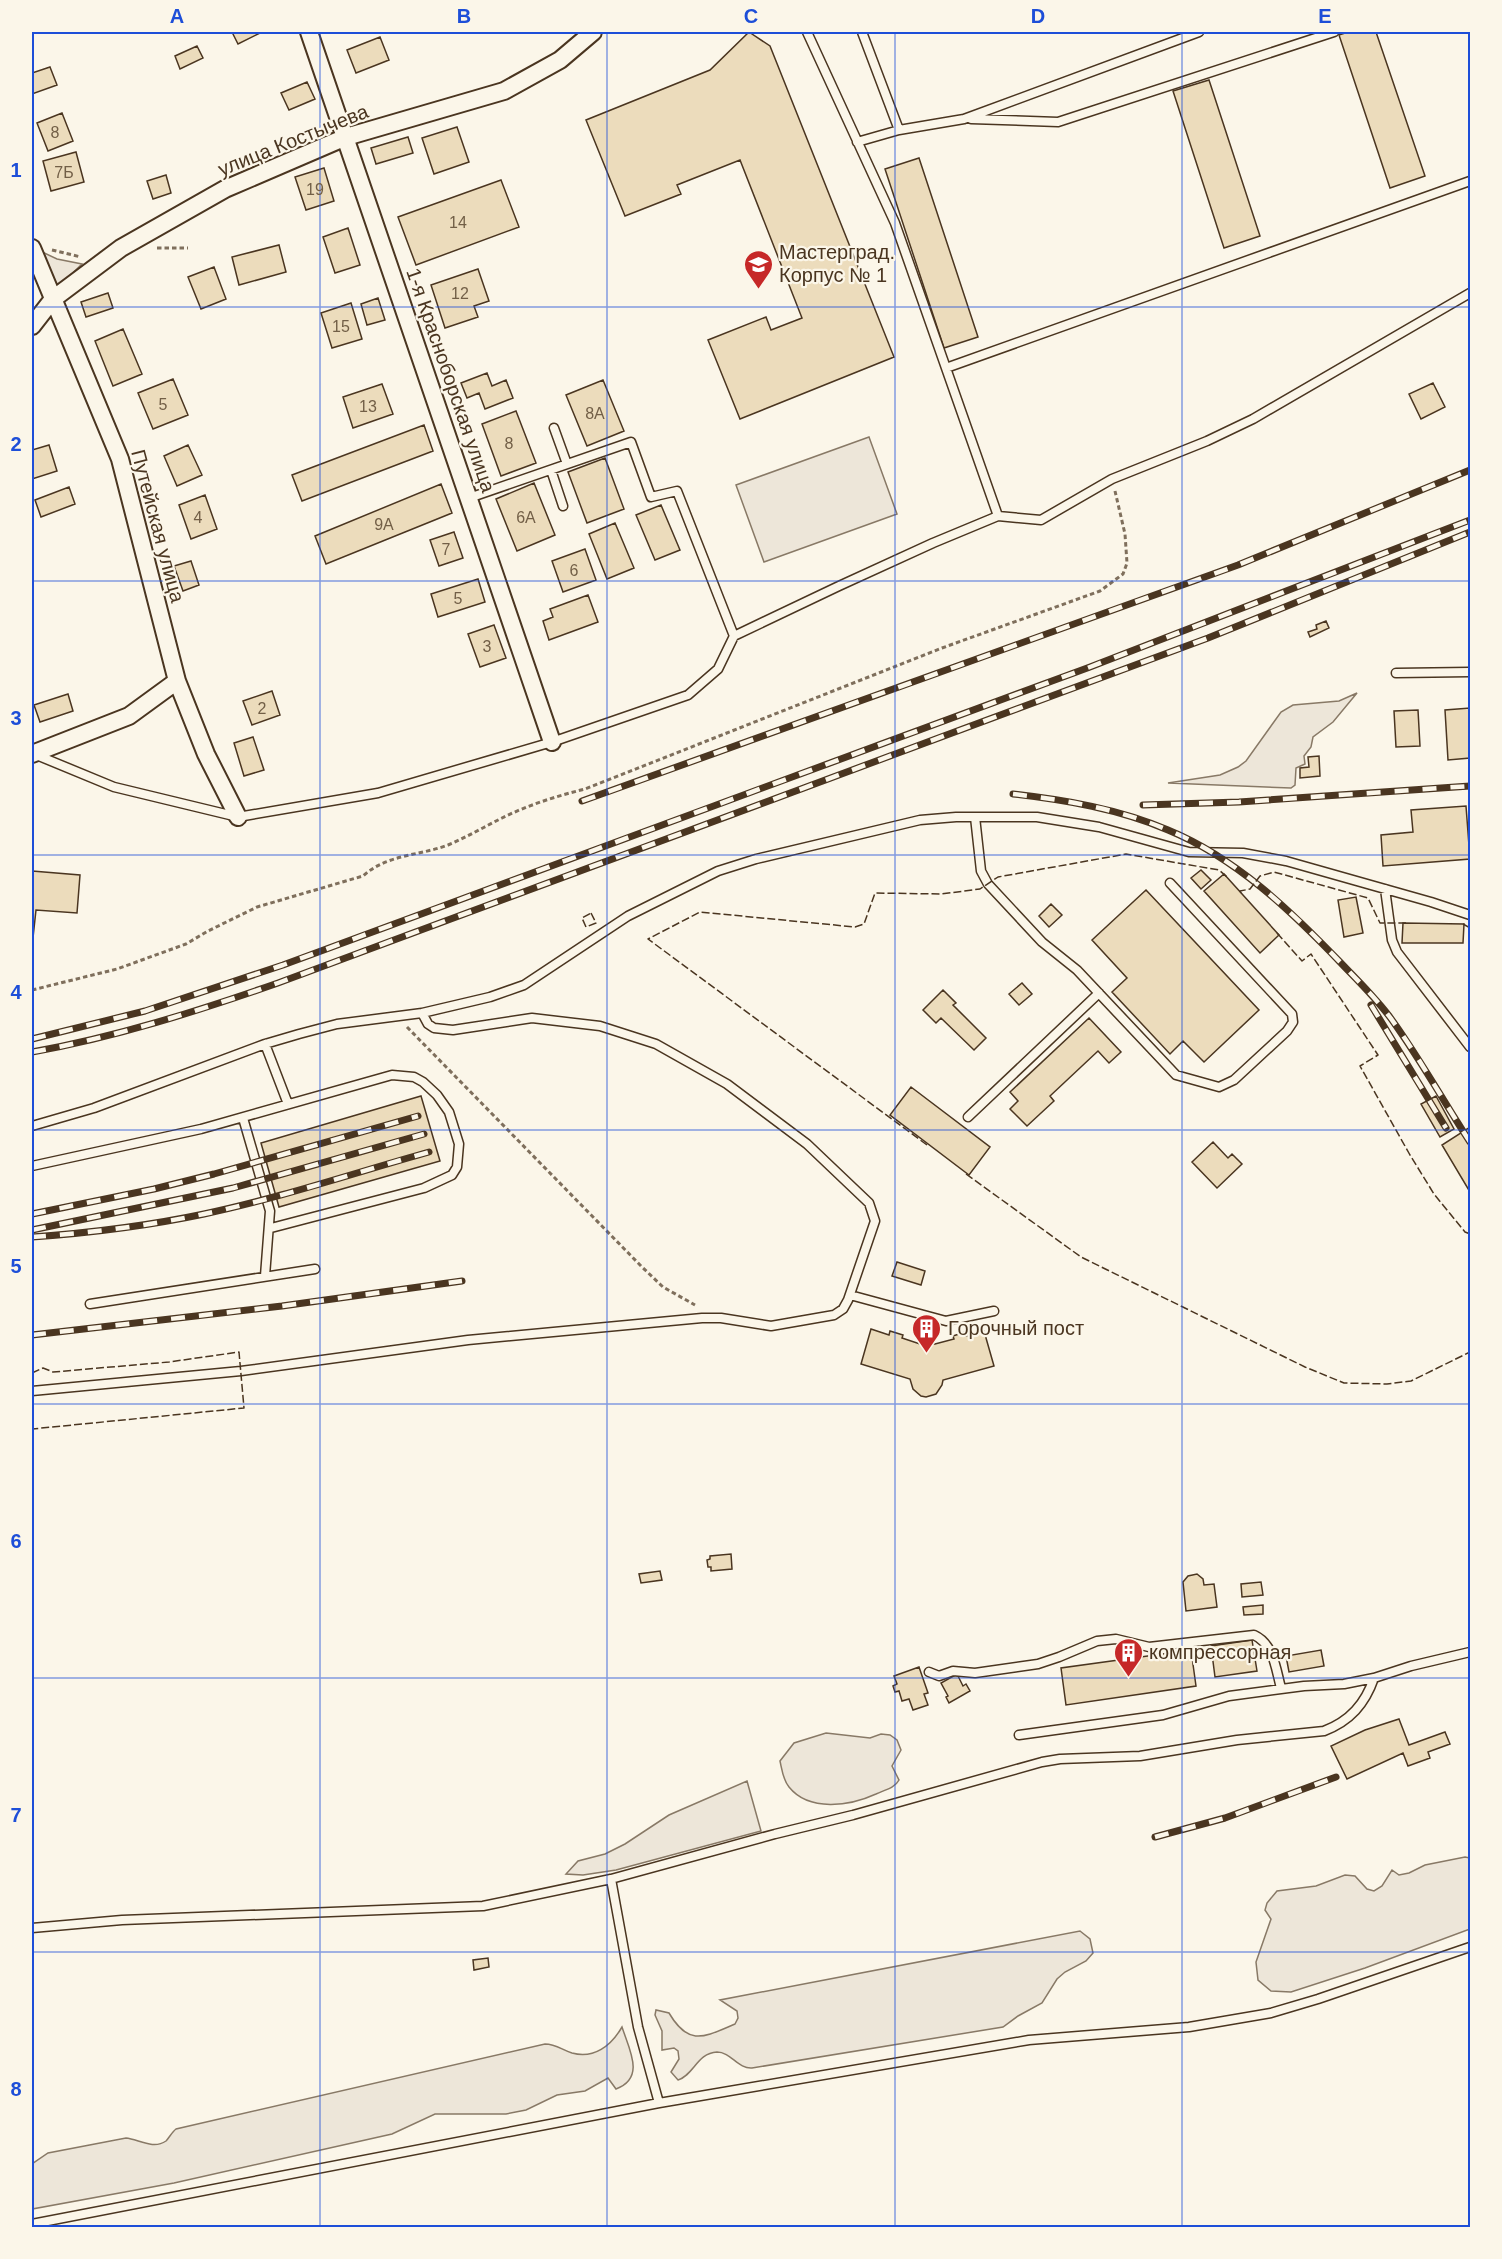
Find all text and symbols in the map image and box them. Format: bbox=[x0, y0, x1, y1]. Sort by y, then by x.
text: A bbox=[170, 5, 184, 27]
text: B bbox=[457, 5, 471, 27]
text: C bbox=[744, 5, 758, 27]
text: D bbox=[1031, 5, 1045, 27]
text: E bbox=[1318, 5, 1332, 27]
street label: улица Костычева bbox=[215, 100, 372, 180]
house number: 8 bbox=[51, 124, 60, 141]
text: 1 bbox=[10, 159, 22, 181]
house number: 7Б bbox=[54, 164, 74, 181]
house number: 19 bbox=[306, 181, 324, 198]
house number: 14 bbox=[449, 214, 467, 231]
place label: Мастерград. Корпус № 1 bbox=[779, 241, 895, 286]
school or university icon: Мастерград. Корпус № 1 bbox=[742, 248, 774, 290]
street label: 1-я Красноборская улица bbox=[402, 265, 500, 496]
house number: 12 bbox=[451, 285, 469, 302]
house number: 15 bbox=[332, 318, 350, 335]
house number: 5 bbox=[159, 396, 168, 413]
house number: 13 bbox=[359, 398, 377, 415]
house number: 8А bbox=[585, 405, 605, 422]
text: 2 bbox=[10, 433, 22, 455]
house number: 8 bbox=[505, 435, 514, 452]
street label: Путейская улица bbox=[127, 447, 189, 606]
house number: 4 bbox=[194, 509, 203, 526]
house number: 6А bbox=[516, 509, 536, 526]
house number: 9А bbox=[374, 516, 394, 533]
house number: 7 bbox=[442, 541, 451, 558]
house number: 6 bbox=[570, 562, 579, 579]
house number: 5 bbox=[454, 590, 463, 607]
house number: 3 bbox=[483, 638, 492, 655]
house number: 2 bbox=[258, 700, 267, 717]
text: 3 bbox=[10, 707, 22, 729]
text: 4 bbox=[10, 981, 22, 1003]
text: 5 bbox=[10, 1255, 22, 1277]
building icon: Горочный пост bbox=[911, 1312, 943, 1354]
place label: Горочный пост bbox=[948, 1317, 1084, 1339]
text: 6 bbox=[10, 1530, 22, 1552]
building icon: компрессорная bbox=[1112, 1636, 1144, 1678]
place label: компрессорная bbox=[1149, 1641, 1291, 1663]
text: 7 bbox=[10, 1804, 22, 1826]
text: 8 bbox=[10, 2078, 22, 2100]

